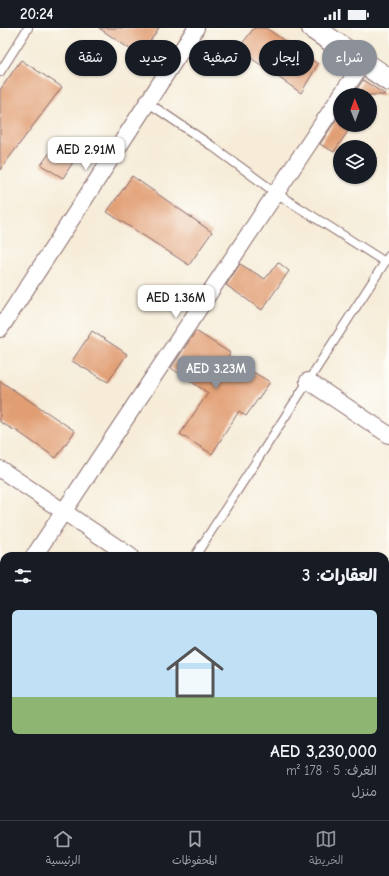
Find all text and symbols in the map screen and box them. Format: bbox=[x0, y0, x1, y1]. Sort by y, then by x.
text: 20:24 bbox=[20, 5, 53, 23]
chip: شقة bbox=[65, 40, 117, 76]
chip: جديد bbox=[125, 40, 181, 76]
chip: تصفية bbox=[189, 40, 251, 76]
chip: إيجار bbox=[259, 40, 314, 76]
chip: شراء bbox=[322, 40, 377, 76]
north arrow bbox=[333, 88, 377, 132]
map controls bbox=[333, 88, 377, 184]
pin: AED 2.91M bbox=[40, 137, 132, 171]
button: layers bbox=[333, 140, 377, 184]
text: AED 2.91M bbox=[57, 142, 115, 157]
pin: AED 1.36M bbox=[130, 285, 222, 319]
text: AED 1.36M bbox=[147, 290, 205, 305]
pin: AED 3.23M bbox=[170, 356, 262, 390]
text: AED 3.23M bbox=[186, 361, 246, 376]
icon: filters bbox=[12, 565, 34, 587]
text: العقارات: 3 bbox=[302, 566, 377, 585]
icon: home bbox=[159, 636, 231, 708]
text: AED 3,230,000 bbox=[270, 742, 377, 761]
text: الغرف: 5 · 178 m² bbox=[286, 763, 377, 778]
text: منزل bbox=[351, 784, 377, 799]
tab: الرئيسية bbox=[46, 828, 80, 870]
tab: المحفوظات bbox=[172, 828, 217, 870]
tab: الخريطة bbox=[309, 828, 343, 870]

